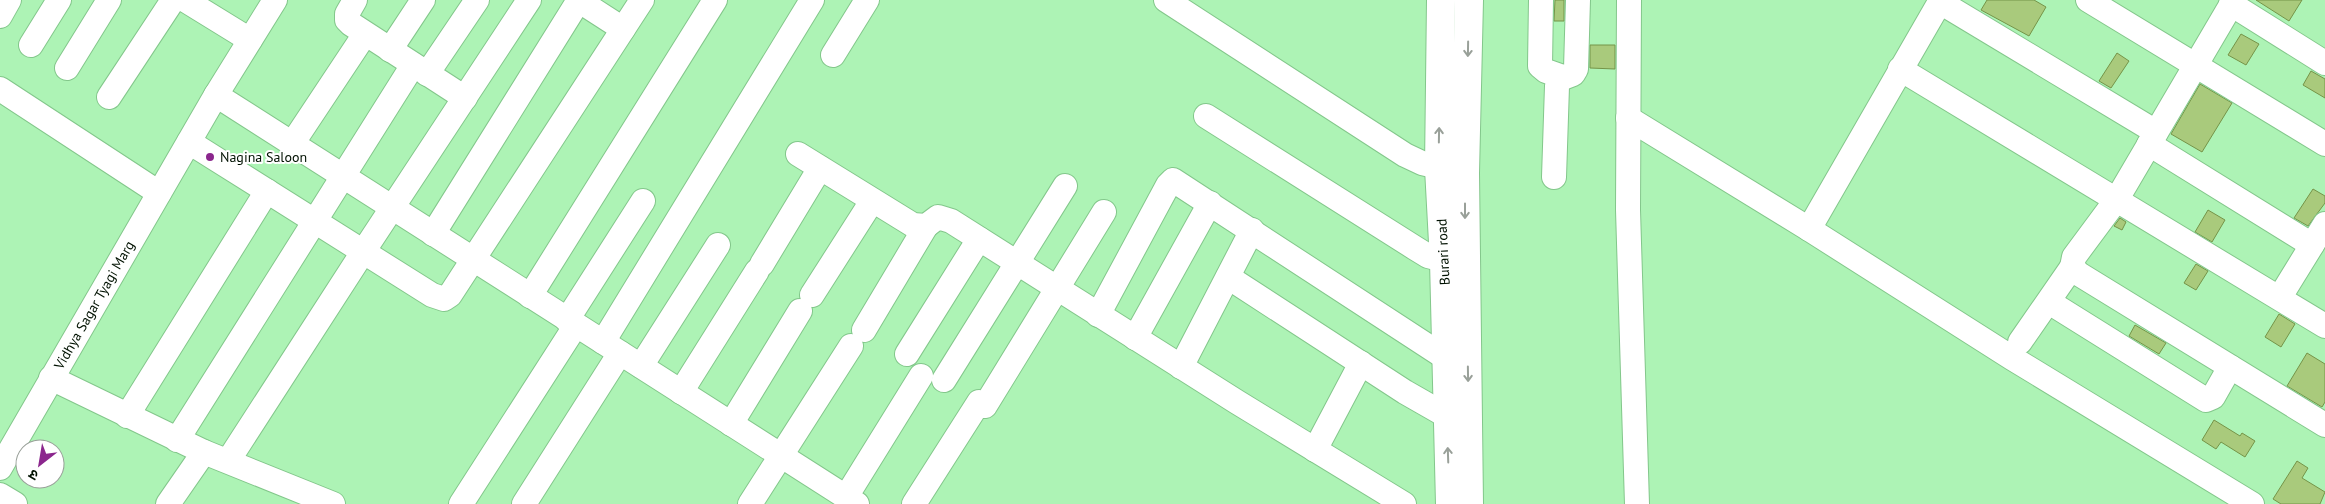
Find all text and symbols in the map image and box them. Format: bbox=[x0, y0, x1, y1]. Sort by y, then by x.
one-way arrow bbox=[1463, 40, 1473, 56]
one-way arrow bbox=[1434, 128, 1444, 144]
place label: Nagina Saloon bbox=[220, 148, 307, 166]
marker: Nagina Saloon bbox=[204, 151, 216, 163]
one-way arrow bbox=[1460, 202, 1470, 219]
street label: Burari road bbox=[1432, 218, 1454, 286]
street label: Vidhya Sagar Tyagi Marg bbox=[49, 237, 138, 373]
one-way arrow bbox=[1463, 365, 1473, 381]
north arrow bbox=[15, 439, 65, 489]
one-way arrow bbox=[1444, 448, 1453, 464]
text: उ bbox=[24, 465, 41, 485]

